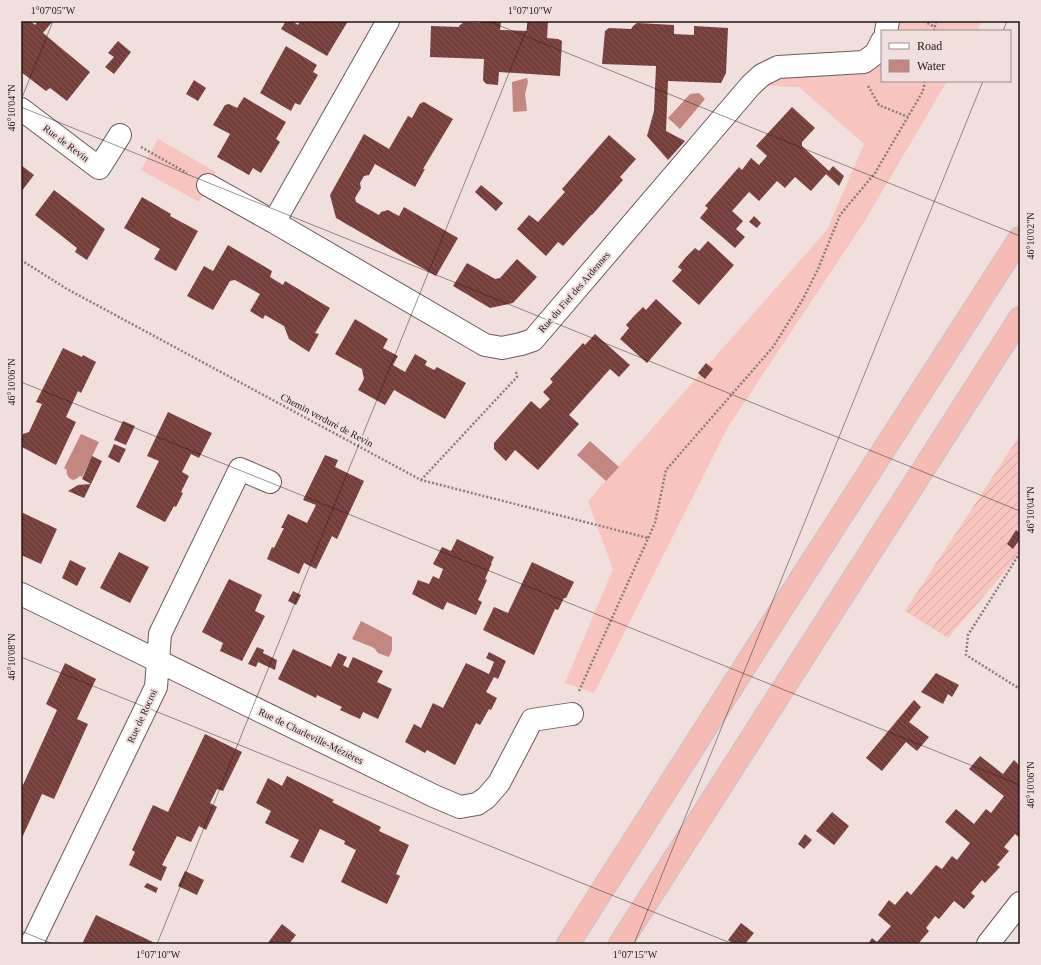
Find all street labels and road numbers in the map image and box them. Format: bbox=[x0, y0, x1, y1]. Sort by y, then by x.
street label: Rue de Revin bbox=[41, 122, 91, 164]
street label: Rue du Fief des Ardennes bbox=[536, 249, 612, 335]
street label: Chemin verduré de Revin bbox=[279, 391, 375, 449]
street label: Rue de Rocroi bbox=[125, 687, 159, 745]
street label: Rue de Charleville-Mézières bbox=[257, 706, 365, 766]

